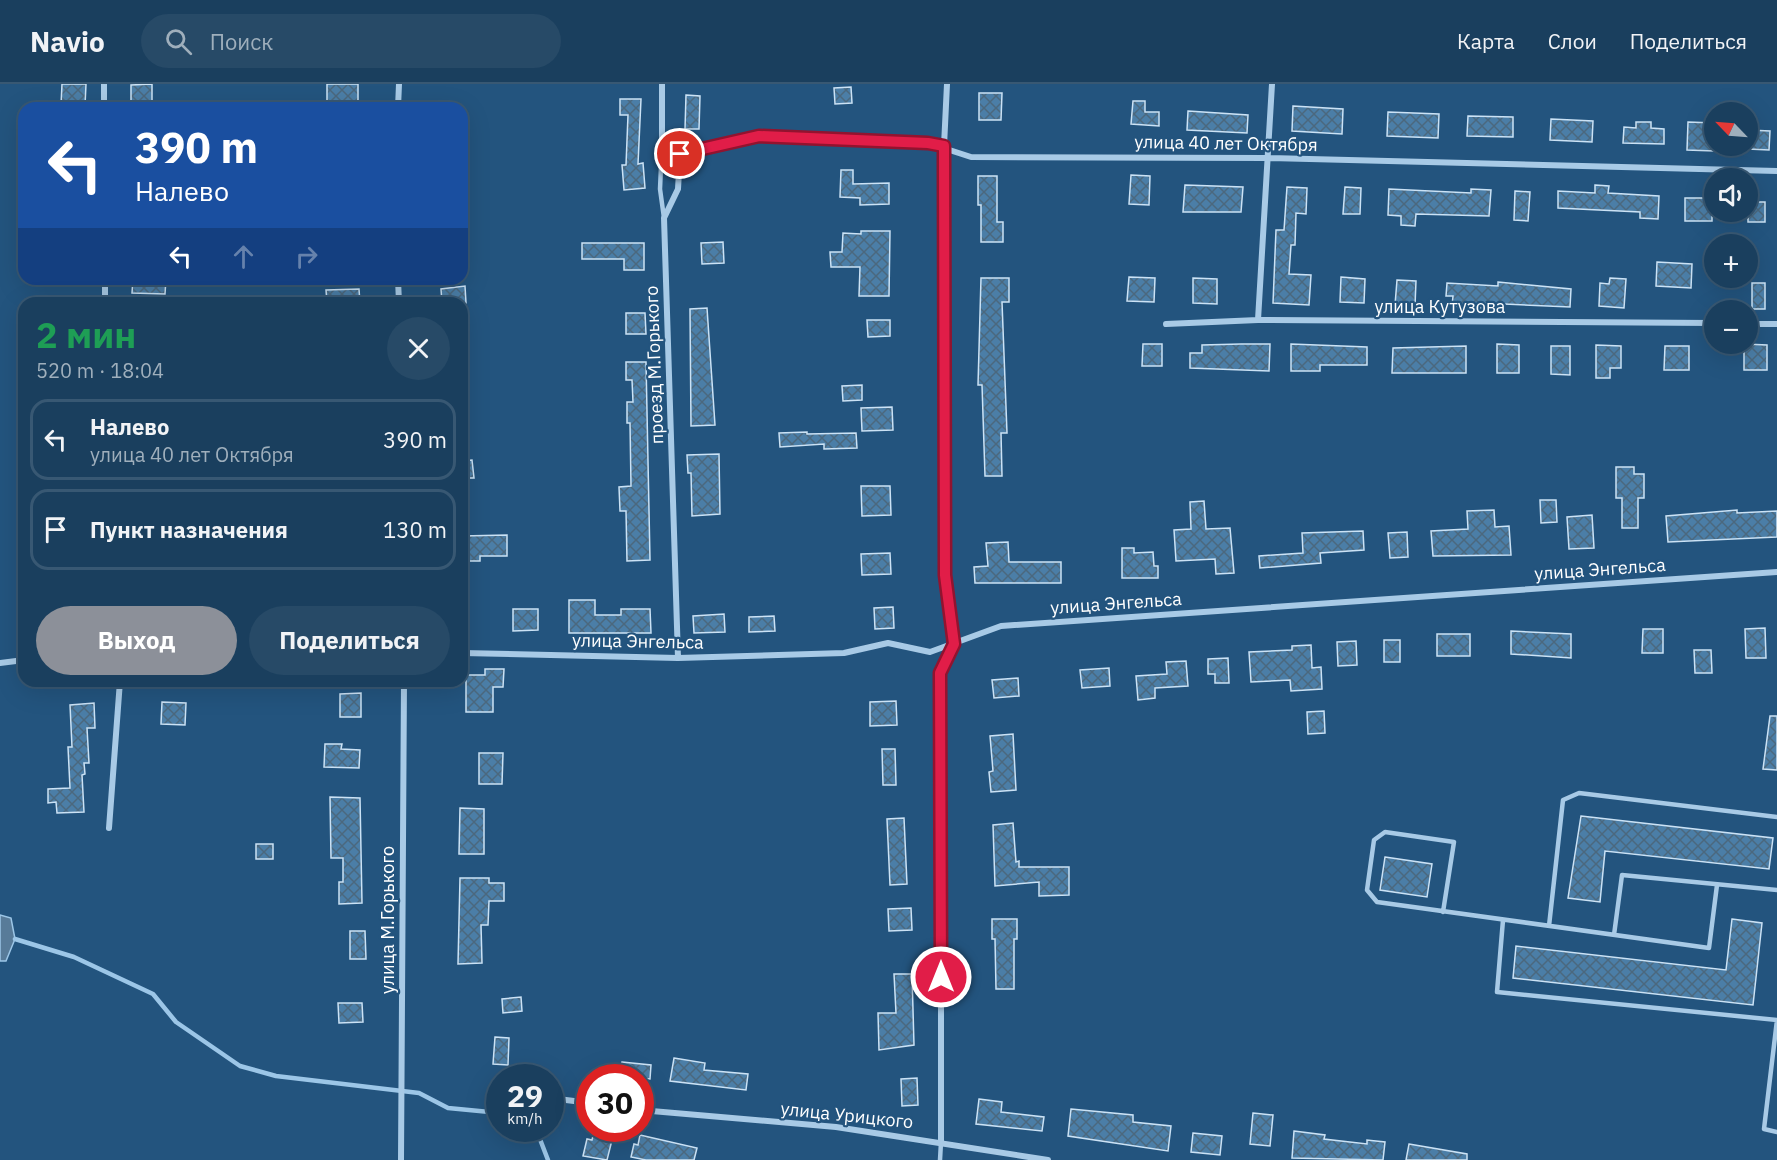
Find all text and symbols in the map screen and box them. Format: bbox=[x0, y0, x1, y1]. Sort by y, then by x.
search box bbox=[141, 14, 561, 68]
text: Navio bbox=[30, 23, 105, 60]
icon: search bbox=[162, 25, 195, 58]
text: Поиск bbox=[210, 27, 273, 56]
text: Карта bbox=[1457, 27, 1515, 55]
text: Слои bbox=[1548, 27, 1597, 55]
text: Поделиться bbox=[1630, 27, 1747, 55]
north arrow bbox=[1704, 102, 1758, 156]
map controls bbox=[1704, 102, 1758, 354]
text: 390 m bbox=[135, 120, 258, 175]
icon: left bbox=[36, 126, 114, 204]
pin bbox=[654, 128, 705, 179]
street label: улица 40 лет Октября bbox=[1134, 130, 1318, 156]
icon: arrive bbox=[663, 137, 696, 170]
button: sound bbox=[1704, 168, 1758, 222]
text: Налево bbox=[135, 173, 229, 208]
button: + bbox=[1704, 234, 1758, 288]
icon: left bbox=[164, 240, 197, 273]
icon: ahead bbox=[227, 240, 260, 273]
icon: right bbox=[290, 240, 323, 273]
street label: проезд М.Горького bbox=[640, 285, 668, 445]
street label: улица Кутузова bbox=[1375, 295, 1506, 318]
button: − bbox=[1704, 300, 1758, 354]
text: 2 мин bbox=[36, 311, 136, 358]
button: close bbox=[387, 317, 450, 380]
text: 520 m · 18:04 bbox=[36, 357, 164, 384]
text: Налево bbox=[90, 412, 169, 441]
icon: left bbox=[39, 423, 72, 456]
text: 390 m bbox=[383, 425, 447, 454]
text: улица 40 лет Октября bbox=[90, 441, 294, 468]
icon: arrive bbox=[39, 513, 72, 546]
text: Пункт назначения bbox=[90, 515, 288, 544]
text: 130 m bbox=[383, 515, 447, 544]
street label: улица Энгельса bbox=[1534, 553, 1667, 585]
street label: улица Энгельса bbox=[1050, 587, 1183, 619]
button: Выход bbox=[36, 606, 237, 675]
button: Поделиться bbox=[249, 606, 450, 675]
street label: улица Энгельса bbox=[572, 628, 704, 654]
street label: улица М.Горького bbox=[376, 846, 399, 994]
position arrow bbox=[909, 945, 973, 1009]
speed limit sign: 30 bbox=[576, 1064, 654, 1142]
text: 29 bbox=[507, 1076, 543, 1115]
street label: улица Урицкого bbox=[780, 1097, 914, 1133]
text: km/h bbox=[507, 1109, 543, 1128]

